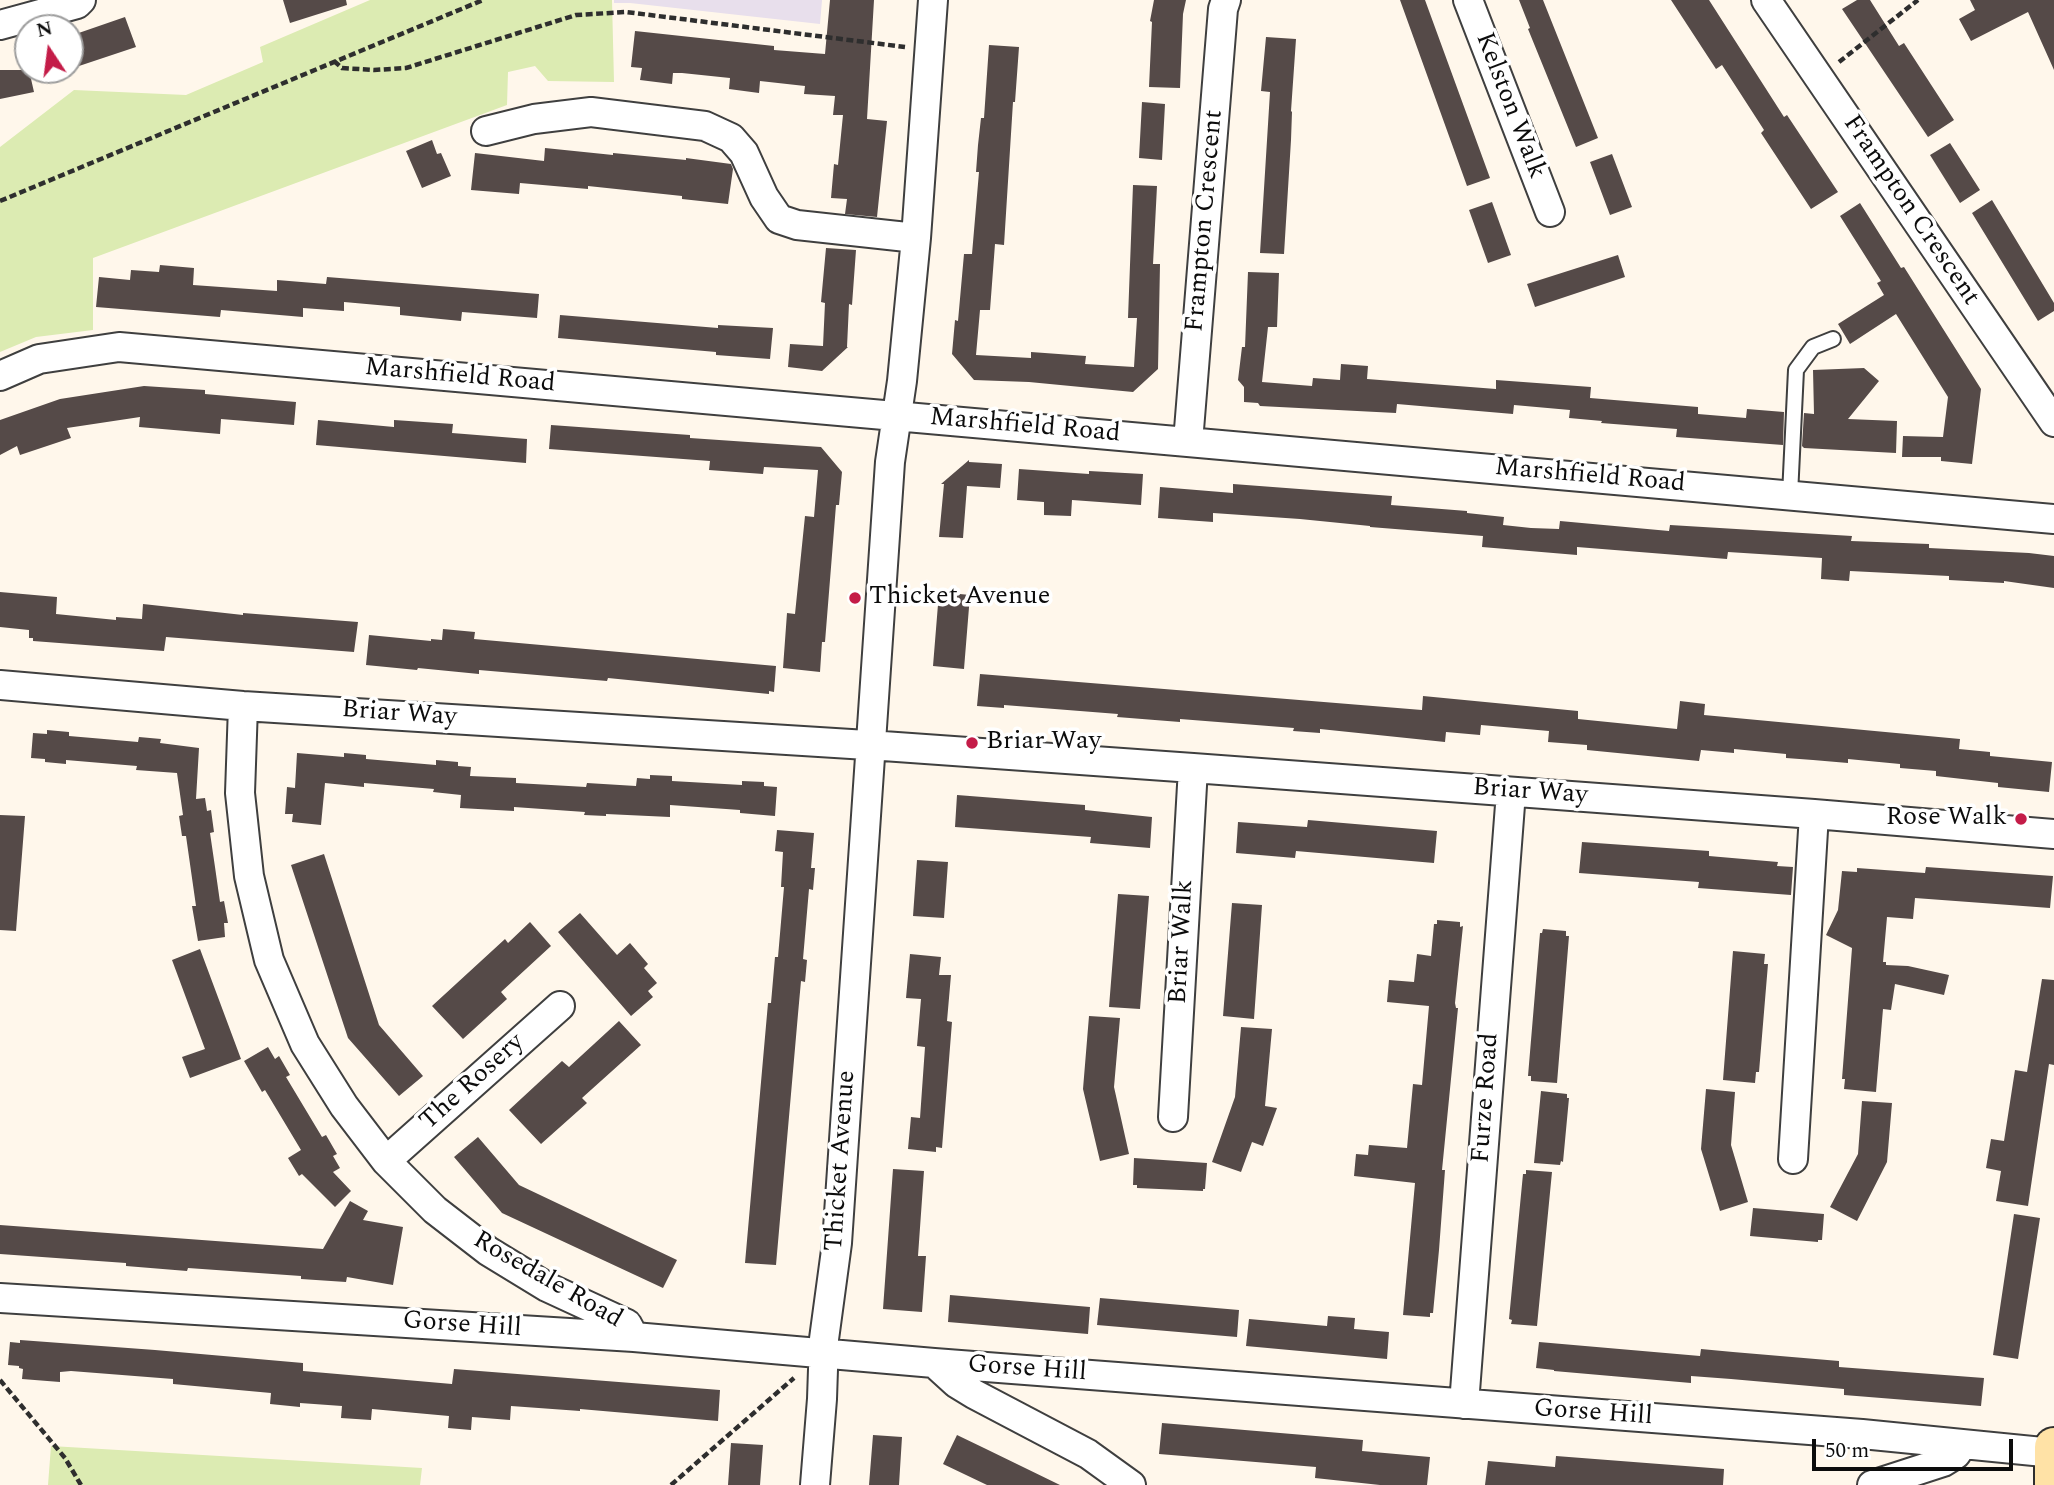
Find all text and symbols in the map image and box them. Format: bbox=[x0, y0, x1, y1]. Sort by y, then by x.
north arrow bbox=[14, 14, 84, 84]
text: N bbox=[34, 14, 55, 46]
street label: Kelston Walk bbox=[1467, 29, 1551, 183]
street label: Frampton Crescent bbox=[1181, 109, 1231, 333]
street label: Frampton Crescent bbox=[1835, 110, 1985, 312]
street label: Marshfield Road bbox=[363, 353, 557, 401]
street label: Marshfield Road bbox=[928, 403, 1122, 451]
street label: Marshfield Road bbox=[1493, 453, 1687, 501]
place label: Thicket Avenue bbox=[869, 582, 1050, 614]
marker: Thicket Avenue bbox=[847, 590, 863, 606]
street label: Briar Way bbox=[340, 695, 458, 735]
place label: Briar Way bbox=[986, 727, 1101, 759]
marker: Briar Way bbox=[964, 735, 980, 751]
street label: Briar Way bbox=[1471, 773, 1589, 813]
place label: Rose Walk bbox=[1886, 803, 2007, 835]
marker: Rose Walk bbox=[2013, 811, 2029, 827]
street label: Briar Walk bbox=[1164, 879, 1202, 1005]
street label: The Rosery bbox=[414, 1028, 532, 1138]
street label: Furze Road bbox=[1467, 1032, 1507, 1164]
street label: Thicket Avenue bbox=[820, 1070, 864, 1252]
street label: Rosedale Road bbox=[467, 1226, 627, 1336]
street label: Gorse Hill bbox=[401, 1306, 523, 1346]
street label: Gorse Hill bbox=[966, 1350, 1088, 1390]
street label: Gorse Hill bbox=[1532, 1394, 1654, 1434]
scale bar bbox=[1816, 1426, 2017, 1470]
text: 50 m bbox=[1825, 1435, 1869, 1467]

